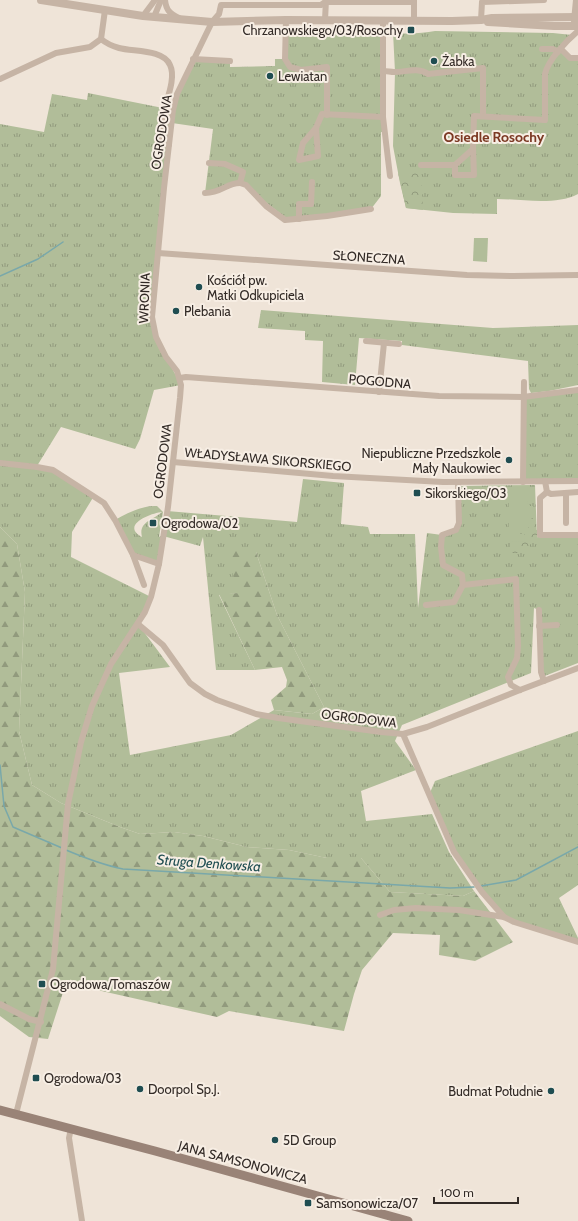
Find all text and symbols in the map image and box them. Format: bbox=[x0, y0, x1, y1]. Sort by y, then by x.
place label: Chrzanowskiego/03/Rosochy bbox=[242, 22, 403, 38]
marker: Chrzanowskiego/03/Rosochy bbox=[406, 25, 416, 35]
place label: Żabka bbox=[442, 53, 475, 69]
marker: Żabka bbox=[429, 56, 439, 66]
place label: Lewiatan bbox=[278, 68, 327, 84]
marker: Lewiatan bbox=[265, 71, 275, 81]
street label: OGRODOWA bbox=[147, 93, 175, 171]
district label: Osiedle Rosochy bbox=[444, 128, 545, 146]
street label: SŁONECZNA bbox=[332, 246, 406, 268]
street label: WRONIA bbox=[135, 272, 153, 324]
place label: Kościół pw. Matki Odkupiciela bbox=[207, 272, 305, 303]
marker: Kościół pw. Matki Odkupiciela bbox=[194, 282, 204, 292]
place label: Plebania bbox=[184, 303, 232, 319]
marker: Plebania bbox=[171, 306, 181, 316]
street label: POGODNA bbox=[348, 370, 412, 392]
street label: OGRODOWA bbox=[149, 422, 175, 500]
street label: WŁADYSŁAWA SIKORSKIEGO bbox=[184, 444, 352, 474]
place label: Niepubliczne Przedszkole Mały Naukowiec bbox=[361, 445, 501, 476]
marker: Niepubliczne Przedszkole Mały Naukowiec bbox=[504, 455, 514, 465]
place label: Sikorskiego/03 bbox=[425, 485, 506, 501]
marker: Sikorskiego/03 bbox=[412, 488, 422, 498]
place label: Ogrodowa/02 bbox=[161, 515, 239, 531]
marker: Ogrodowa/02 bbox=[148, 518, 158, 528]
street label: OGRODOWA bbox=[320, 705, 398, 731]
water label: Struga Denkowska bbox=[157, 850, 261, 876]
place label: Ogrodowa/Tomaszów bbox=[50, 976, 171, 992]
marker: Ogrodowa/Tomaszów bbox=[37, 979, 47, 989]
place label: Ogrodowa/03 bbox=[44, 1070, 122, 1086]
marker: Ogrodowa/03 bbox=[31, 1073, 41, 1083]
place label: Doorpol Sp.J. bbox=[148, 1081, 220, 1097]
place label: Budmat Południe bbox=[448, 1083, 543, 1099]
marker: Doorpol Sp.J. bbox=[135, 1084, 145, 1094]
marker: Budmat Południe bbox=[546, 1086, 556, 1096]
place label: 5D Group bbox=[283, 1132, 336, 1148]
marker: 5D Group bbox=[270, 1135, 280, 1145]
street label: JANA SAMSONOWICZA bbox=[176, 1137, 309, 1187]
scale bar bbox=[434, 1179, 518, 1205]
text: 100 m bbox=[440, 1185, 474, 1200]
place label: Samsonowicza/07 bbox=[316, 1195, 419, 1211]
marker: Samsonowicza/07 bbox=[303, 1198, 313, 1208]

